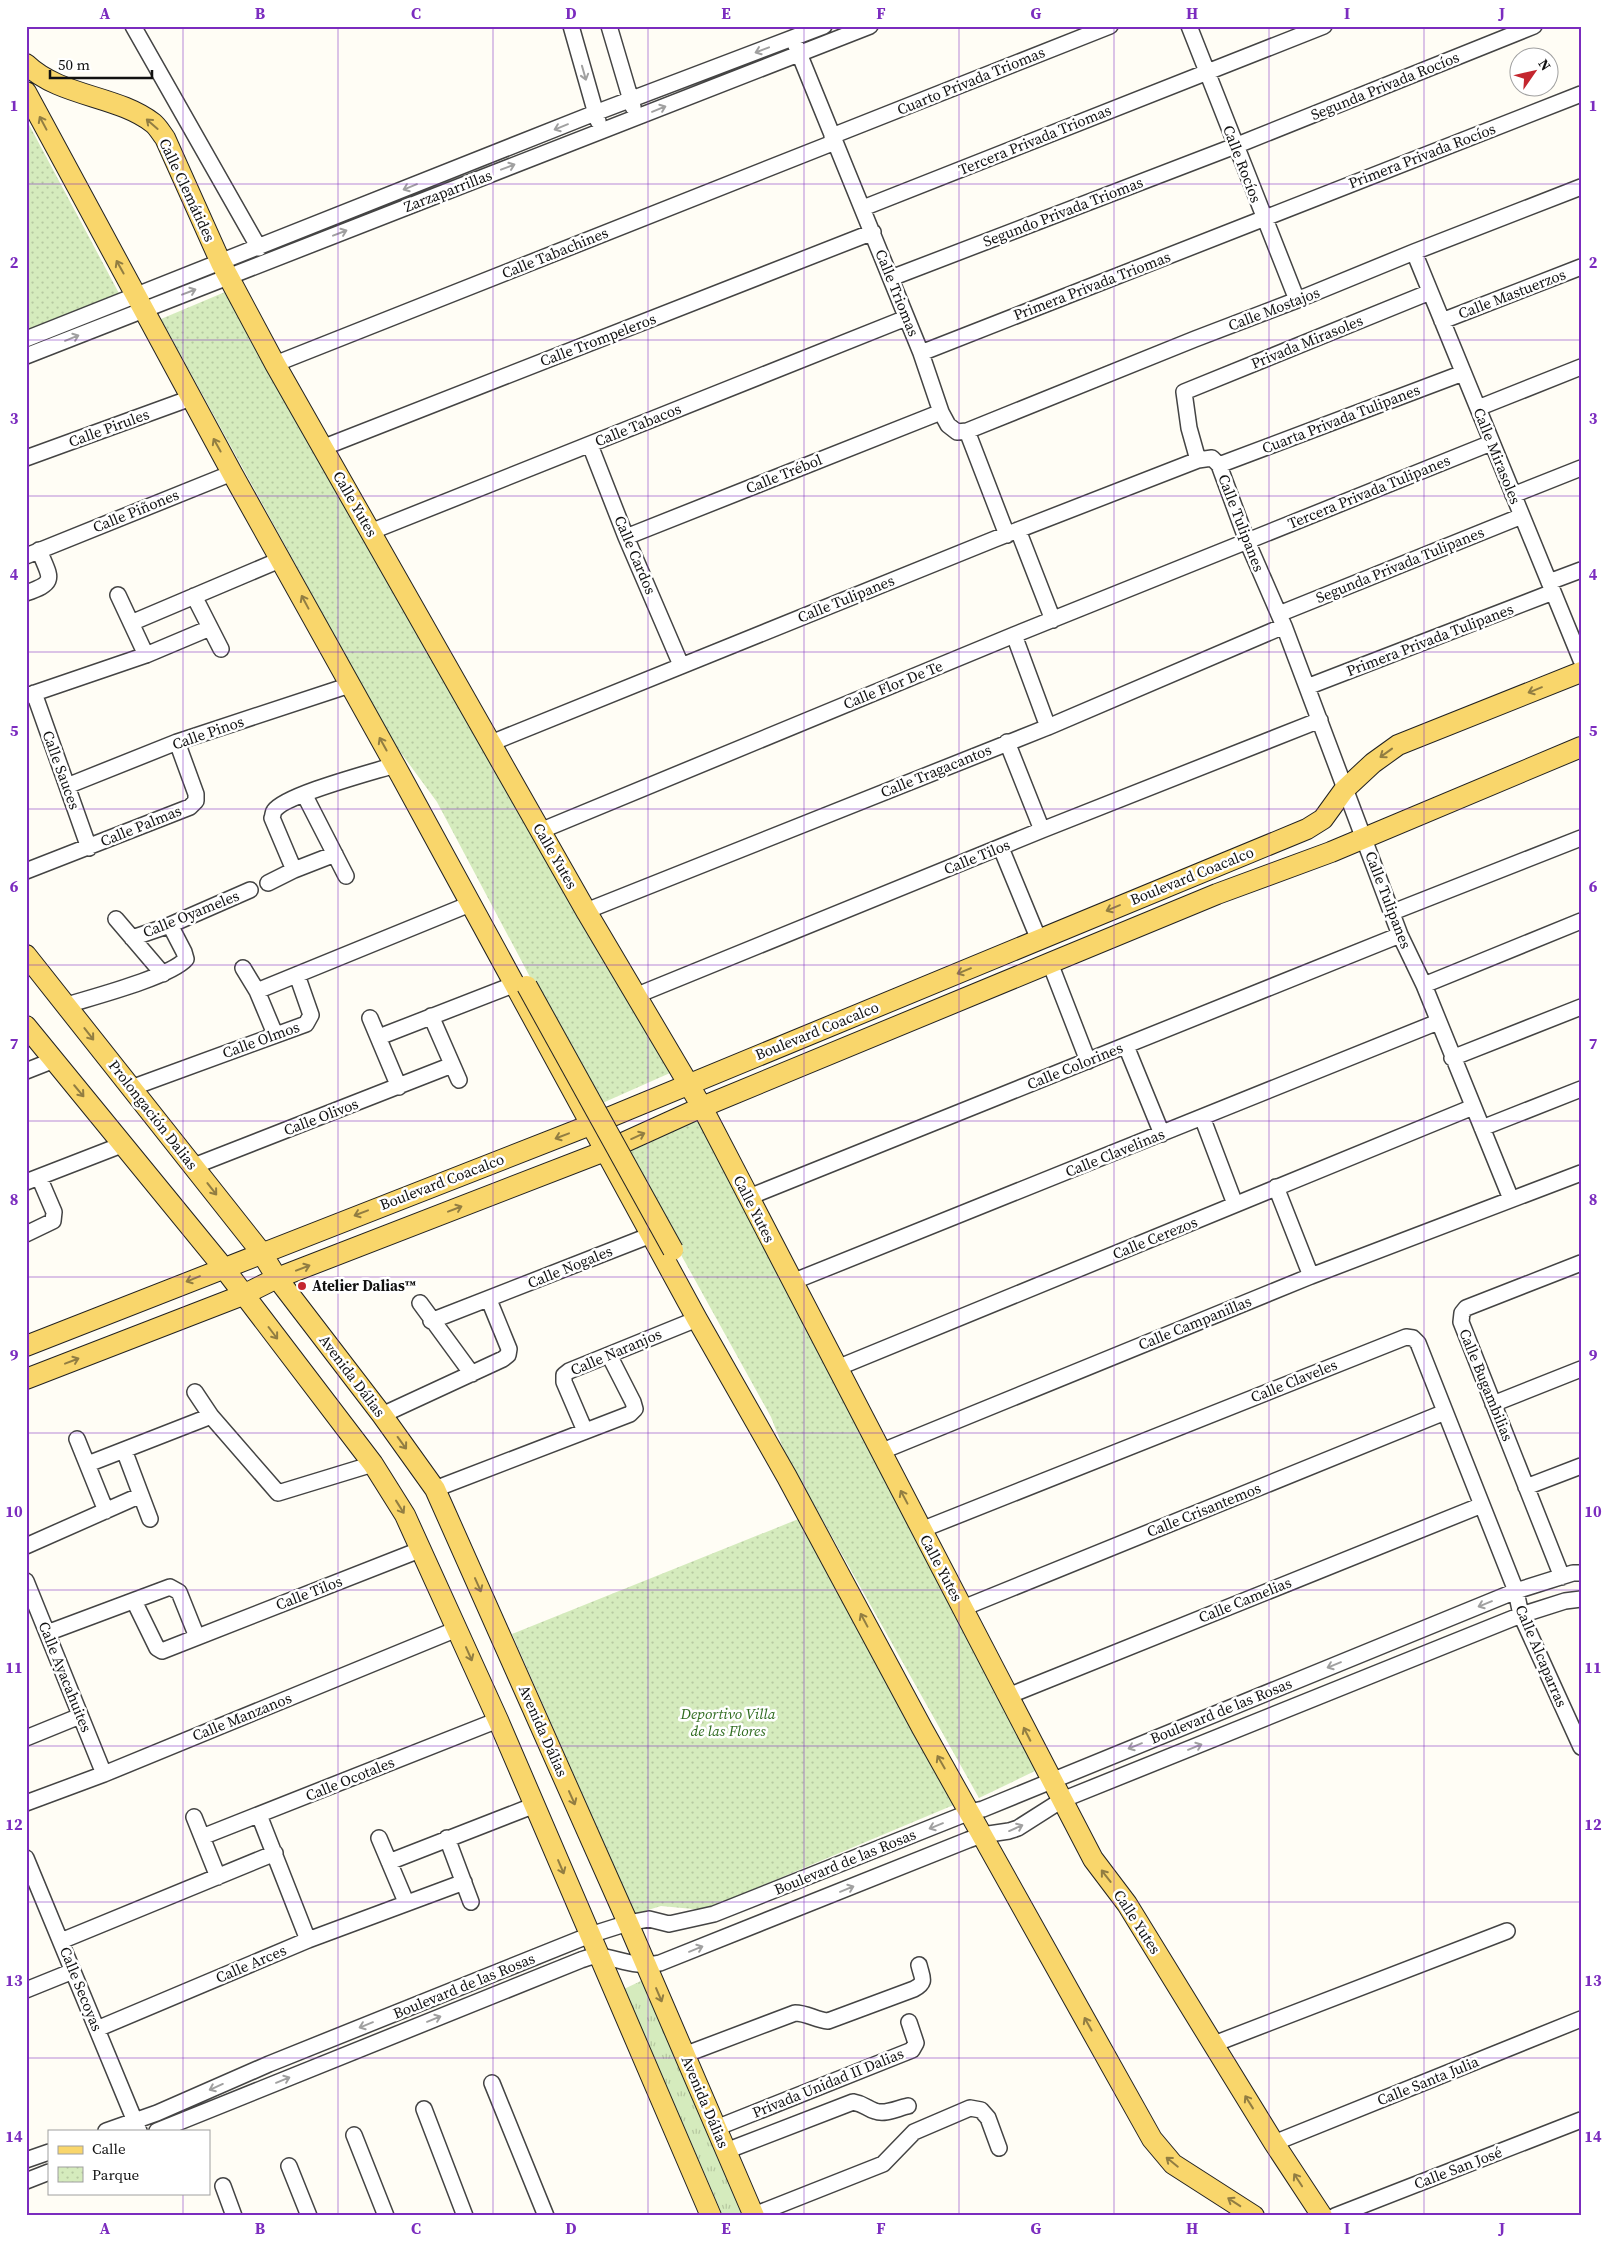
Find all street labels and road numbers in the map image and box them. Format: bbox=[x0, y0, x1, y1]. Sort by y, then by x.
street label: Cuarto Privada Triomas bbox=[894, 41, 1048, 120]
street label: Segunda Privada Rocíos bbox=[1307, 46, 1462, 125]
street label: Tercera Privada Triomas bbox=[955, 99, 1114, 180]
street label: Primera Privada Rocíos bbox=[1345, 118, 1498, 193]
street label: Calle Rocíos bbox=[1218, 122, 1267, 206]
street label: Calle Clemátides bbox=[154, 135, 221, 245]
street label: Zarzaparrillas bbox=[401, 164, 495, 217]
street label: Segundo Privada Triomas bbox=[980, 171, 1146, 252]
street label: Calle Tabachines bbox=[498, 222, 611, 283]
street label: Calle Triomas bbox=[870, 246, 924, 339]
street label: Primera Privada Triomas bbox=[1010, 246, 1173, 325]
street label: Calle Mastuerzos bbox=[1455, 263, 1569, 324]
street label: Calle Mostajos bbox=[1225, 281, 1323, 336]
street label: Calle Trompeleros bbox=[537, 308, 659, 371]
street label: Privada Mirasoles bbox=[1248, 310, 1366, 374]
street label: Cuarta Privada Tulipanes bbox=[1259, 379, 1423, 458]
street label: Calle Tabacos bbox=[592, 398, 684, 451]
street label: Calle Pirules bbox=[66, 403, 152, 452]
street label: Calle Mirasoles bbox=[1469, 404, 1526, 507]
street label: Calle Trébol bbox=[743, 449, 826, 498]
street label: Tercera Privada Tulipanes bbox=[1284, 449, 1453, 534]
street label: Calle Yutes bbox=[328, 467, 383, 541]
street label: Calle Tulipanes bbox=[1213, 471, 1270, 575]
street label: Calle Piñones bbox=[90, 484, 182, 537]
street label: Calle Cardos bbox=[609, 512, 661, 597]
street label: Segunda Privada Tulipanes bbox=[1313, 521, 1487, 608]
street label: Calle Tulipanes bbox=[794, 570, 897, 628]
street label: Primera Privada Tulipanes bbox=[1343, 598, 1516, 681]
street label: Calle Flor De Te bbox=[840, 655, 946, 714]
street label: Calle Pinos bbox=[169, 710, 246, 755]
street label: Calle Sauces bbox=[37, 727, 85, 812]
street label: Calle Tragacantos bbox=[877, 739, 994, 802]
street label: Calle Palmas bbox=[97, 800, 185, 851]
street label: Calle Yutes bbox=[528, 819, 583, 893]
street label: Calle Tilos bbox=[941, 834, 1013, 879]
street label: Boulevard Coacalco bbox=[1127, 841, 1257, 910]
street label: Calle Tulipanes bbox=[1360, 848, 1417, 952]
street label: Calle Oyameles bbox=[139, 885, 242, 942]
street label: Boulevard Coacalco bbox=[752, 996, 882, 1065]
street label: Calle Olmos bbox=[219, 1016, 302, 1063]
street label: Calle Colorines bbox=[1024, 1037, 1126, 1094]
street label: Prolongación Dalias bbox=[104, 1055, 203, 1174]
street label: Calle Olivos bbox=[280, 1093, 361, 1140]
street label: Calle Clavelinas bbox=[1062, 1123, 1168, 1182]
street label: Boulevard Coacalco bbox=[377, 1148, 507, 1215]
street label: Calle Yutes bbox=[729, 1172, 780, 1246]
street label: Calle Cerezos bbox=[1109, 1211, 1200, 1264]
street label: Calle Nogales bbox=[524, 1240, 615, 1293]
street label: Calle Campanillas bbox=[1135, 1290, 1255, 1355]
street label: Calle Naranjos bbox=[567, 1323, 665, 1380]
street label: Calle Bugambilias bbox=[1454, 1325, 1519, 1444]
street label: Avenida Dálias bbox=[314, 1330, 390, 1421]
street label: Calle Claveles bbox=[1247, 1354, 1340, 1407]
street label: Calle Crisantemos bbox=[1144, 1477, 1264, 1542]
street label: Calle Yutes bbox=[915, 1531, 968, 1605]
street label: Calle Tilos bbox=[273, 1570, 345, 1615]
street label: Calle Camelias bbox=[1195, 1571, 1294, 1628]
street label: Calle Alcaparras bbox=[1510, 1601, 1572, 1710]
street label: Calle Ayacahuites bbox=[34, 1618, 97, 1735]
street label: Boulevard de las Rosas bbox=[1147, 1672, 1295, 1749]
street label: Avenida Dálias bbox=[514, 1682, 573, 1780]
street label: Calle Manzanos bbox=[189, 1687, 295, 1746]
street label: Calle Ocotales bbox=[302, 1751, 397, 1806]
street label: Boulevard de las Rosas bbox=[771, 1823, 919, 1900]
street label: Calle Yutes bbox=[1109, 1885, 1166, 1958]
street label: Calle Arces bbox=[212, 1939, 289, 1988]
street label: Calle Secoyas bbox=[55, 1943, 108, 2034]
street label: Boulevard de las Rosas bbox=[390, 1947, 538, 2024]
street label: Privada Unidad II Dalias bbox=[749, 2043, 907, 2123]
street label: Calle Santa Julia bbox=[1374, 2050, 1482, 2110]
street label: Avenida Dálias bbox=[677, 2052, 734, 2151]
street label: Calle San José bbox=[1411, 2141, 1505, 2194]

